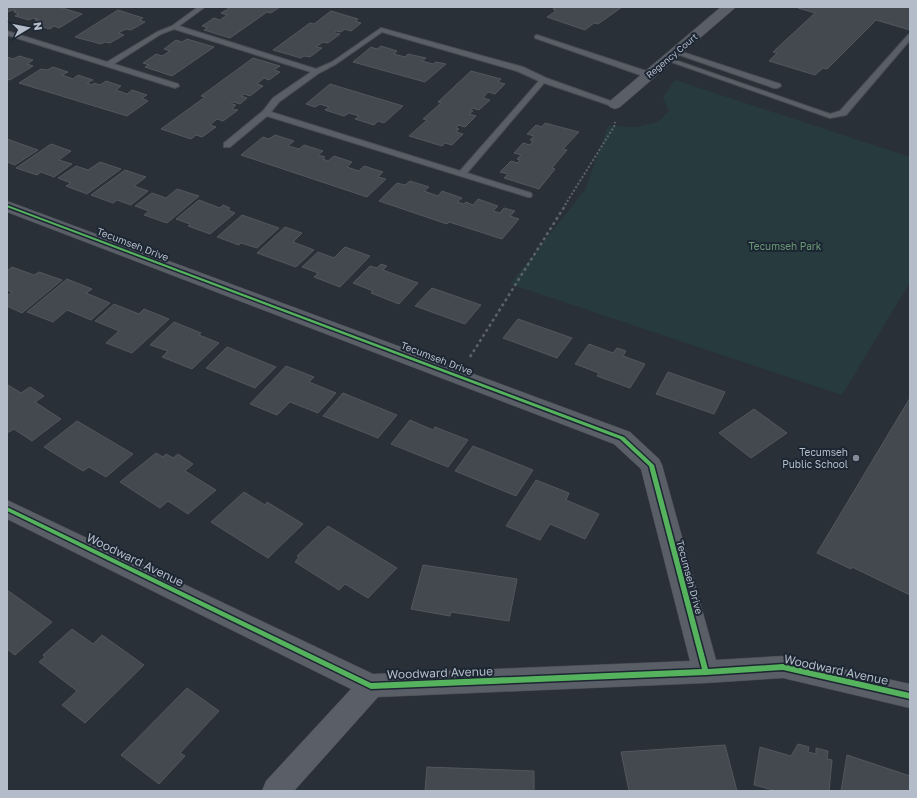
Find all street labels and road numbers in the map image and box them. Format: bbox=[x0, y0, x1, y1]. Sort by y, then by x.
street label: Regency Court bbox=[644, 31, 700, 80]
street label: Tecumseh Drive bbox=[95, 225, 171, 263]
street label: Tecumseh Drive bbox=[399, 339, 475, 377]
street label: Woodward Avenue bbox=[84, 529, 186, 590]
street label: Tecumseh Drive bbox=[674, 539, 706, 615]
street label: Woodward Avenue bbox=[783, 651, 890, 688]
street label: Woodward Avenue bbox=[387, 663, 493, 682]

